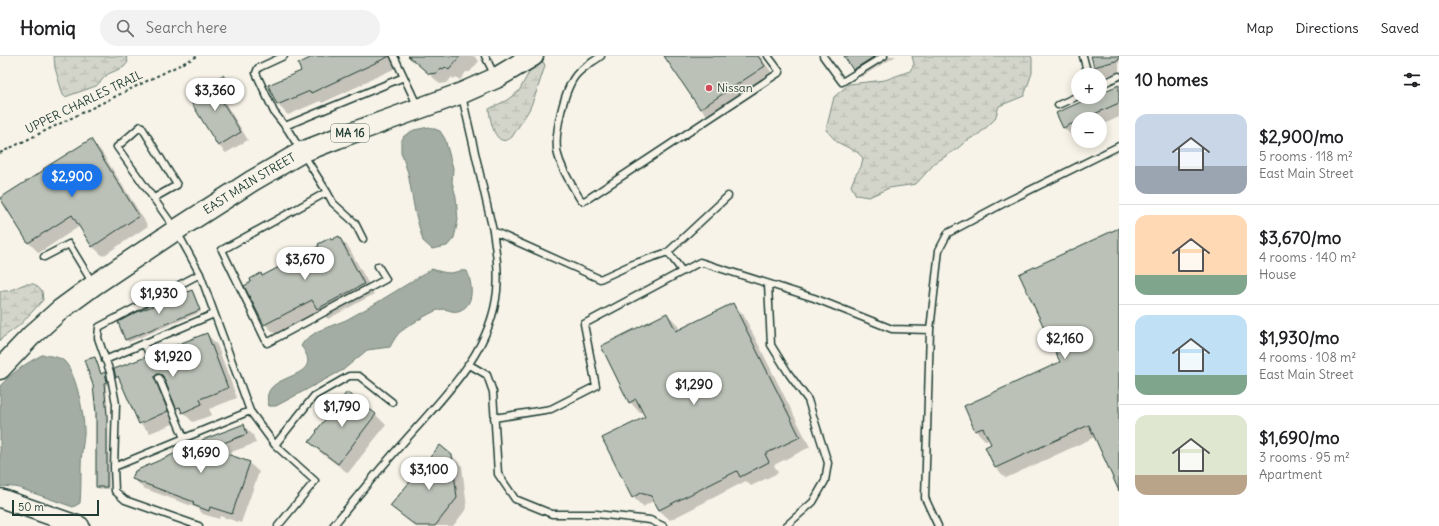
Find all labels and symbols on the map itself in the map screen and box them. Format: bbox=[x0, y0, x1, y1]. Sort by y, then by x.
street label: UPPER CHARLES TRAIL bbox=[23, 66, 145, 136]
pin: $3,360 bbox=[182, 78, 248, 112]
place label: Nissan bbox=[717, 80, 753, 95]
marker: Nissan bbox=[704, 83, 714, 93]
road number: MA 16 bbox=[331, 124, 369, 142]
street label: EAST MAIN STREET bbox=[200, 149, 298, 217]
pin: $2,900 bbox=[39, 164, 105, 198]
pin: $3,670 bbox=[272, 247, 338, 281]
pin: $1,930 bbox=[126, 281, 192, 315]
pin: $2,160 bbox=[1032, 326, 1098, 360]
pin: $1,920 bbox=[140, 344, 206, 378]
pin: $1,290 bbox=[661, 372, 727, 406]
pin: $1,790 bbox=[309, 394, 375, 428]
pin: $1,690 bbox=[168, 440, 234, 474]
pin: $3,100 bbox=[396, 457, 462, 491]
scale bar bbox=[12, 498, 99, 517]

